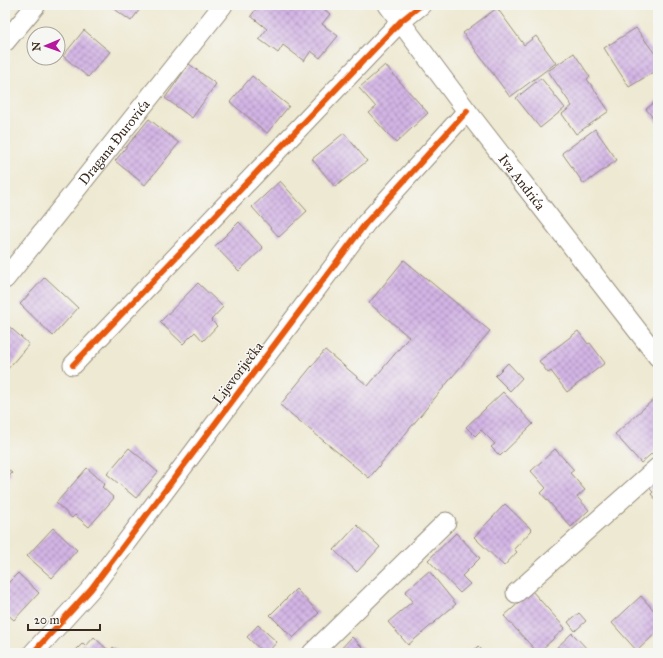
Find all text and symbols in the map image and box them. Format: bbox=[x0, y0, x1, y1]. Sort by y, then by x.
north arrow bbox=[26, 26, 66, 66]
text: N bbox=[30, 41, 43, 51]
street label: Dragana Đurovića bbox=[75, 96, 153, 188]
street label: Iva Andrića bbox=[495, 151, 549, 213]
street label: Lijevoriječka bbox=[209, 338, 267, 408]
scale bar bbox=[28, 606, 100, 632]
text: 20 m bbox=[34, 613, 60, 627]

